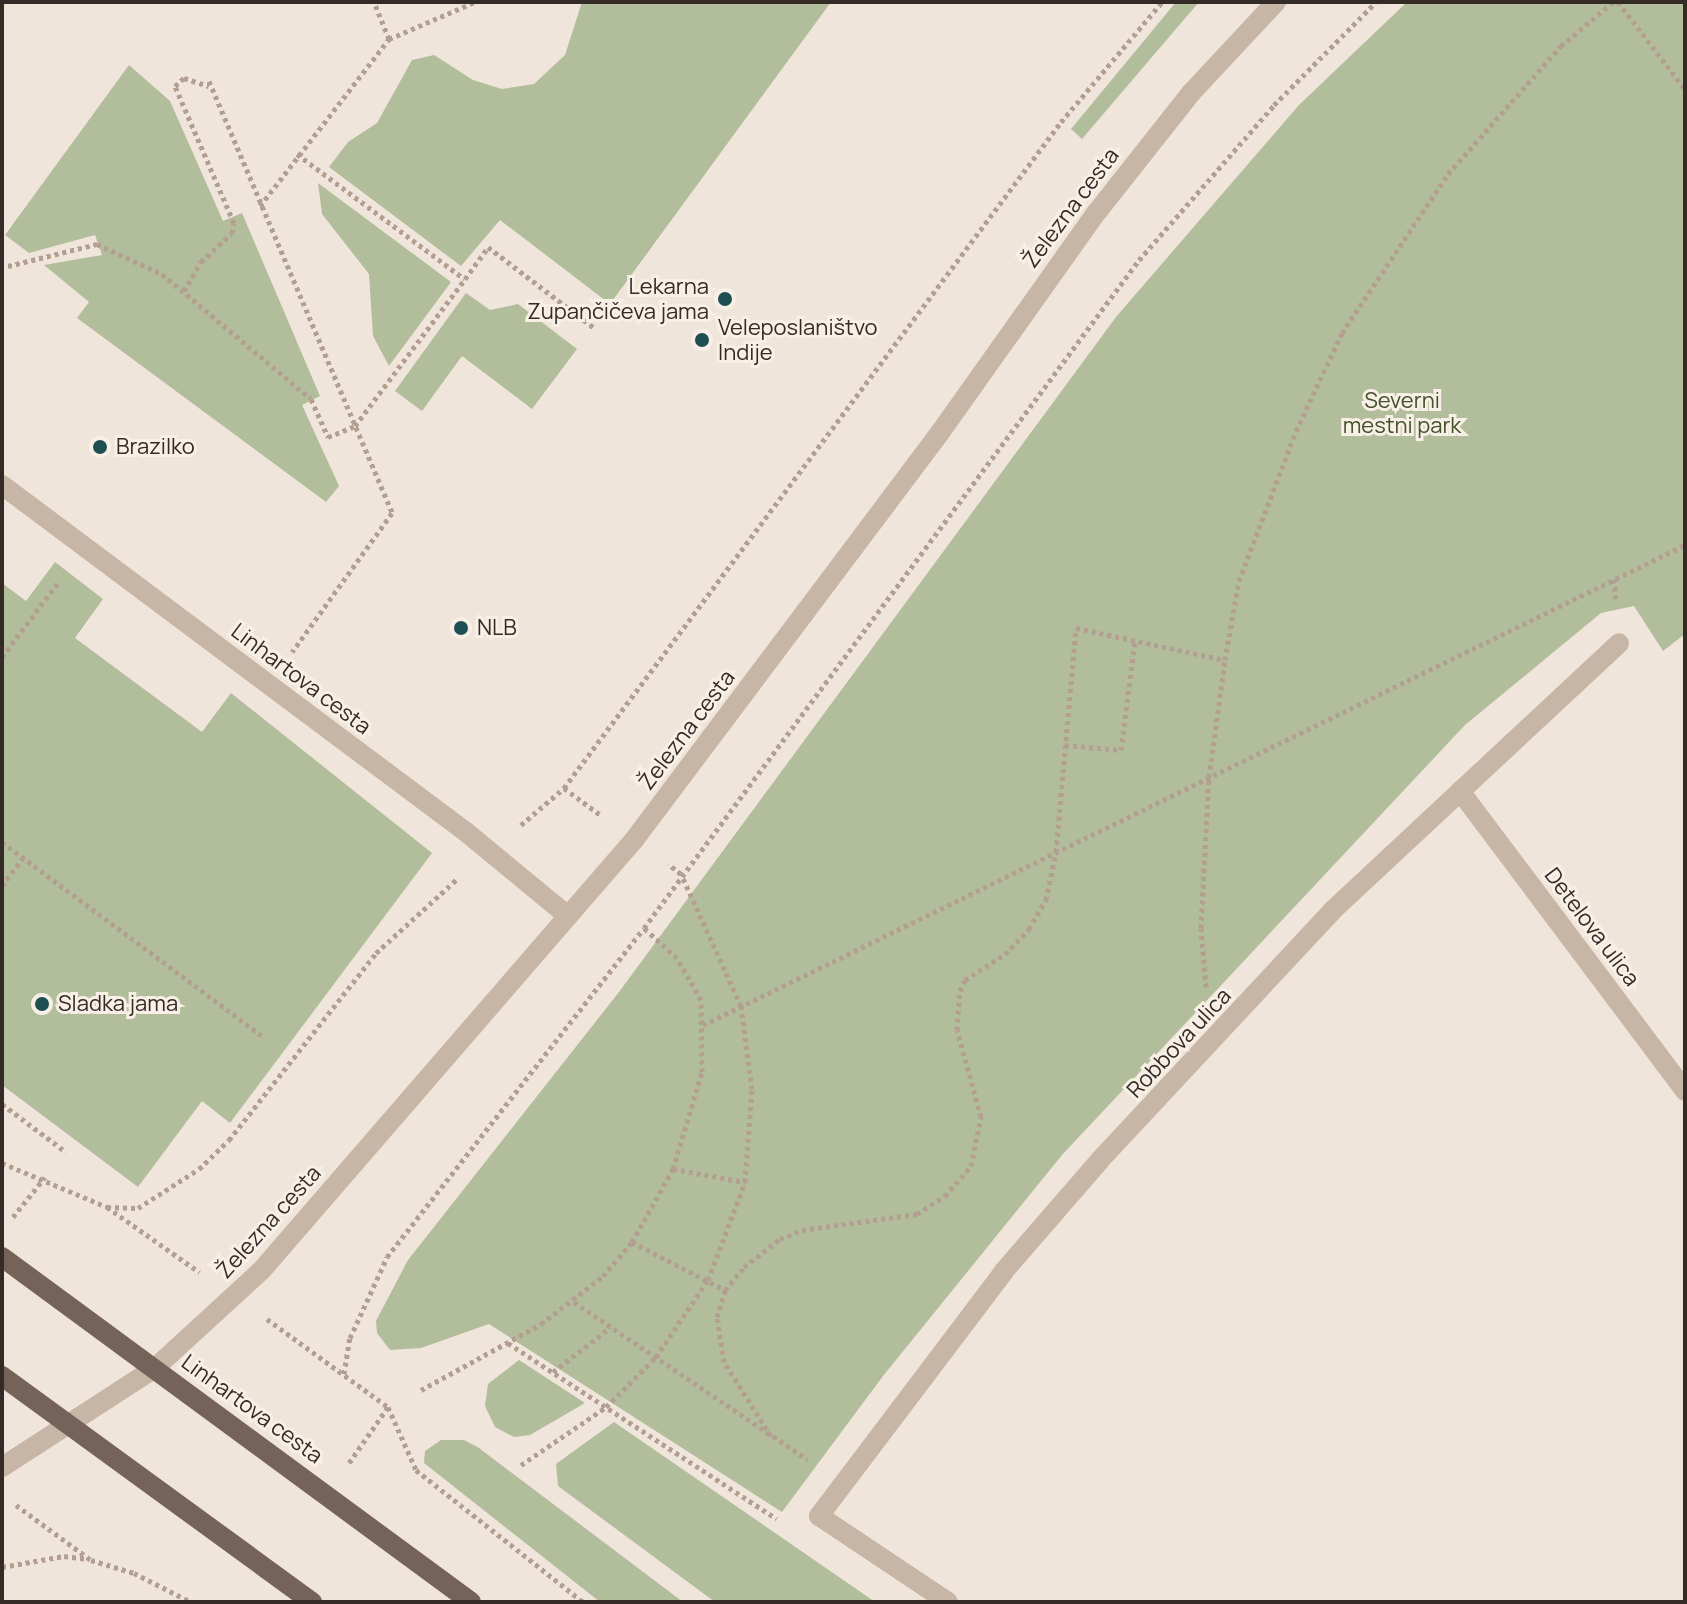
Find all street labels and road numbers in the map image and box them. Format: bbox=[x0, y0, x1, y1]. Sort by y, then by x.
street label: Železna cesta bbox=[1017, 143, 1125, 273]
street label: Linhartova cesta bbox=[226, 618, 376, 740]
street label: Železna cesta bbox=[633, 665, 741, 795]
street label: Detelova ulica bbox=[1539, 863, 1645, 991]
street label: Robbova ulica bbox=[1122, 983, 1236, 1103]
street label: Železna cesta bbox=[211, 1160, 327, 1284]
street label: Linhartova cesta bbox=[176, 1349, 328, 1469]

